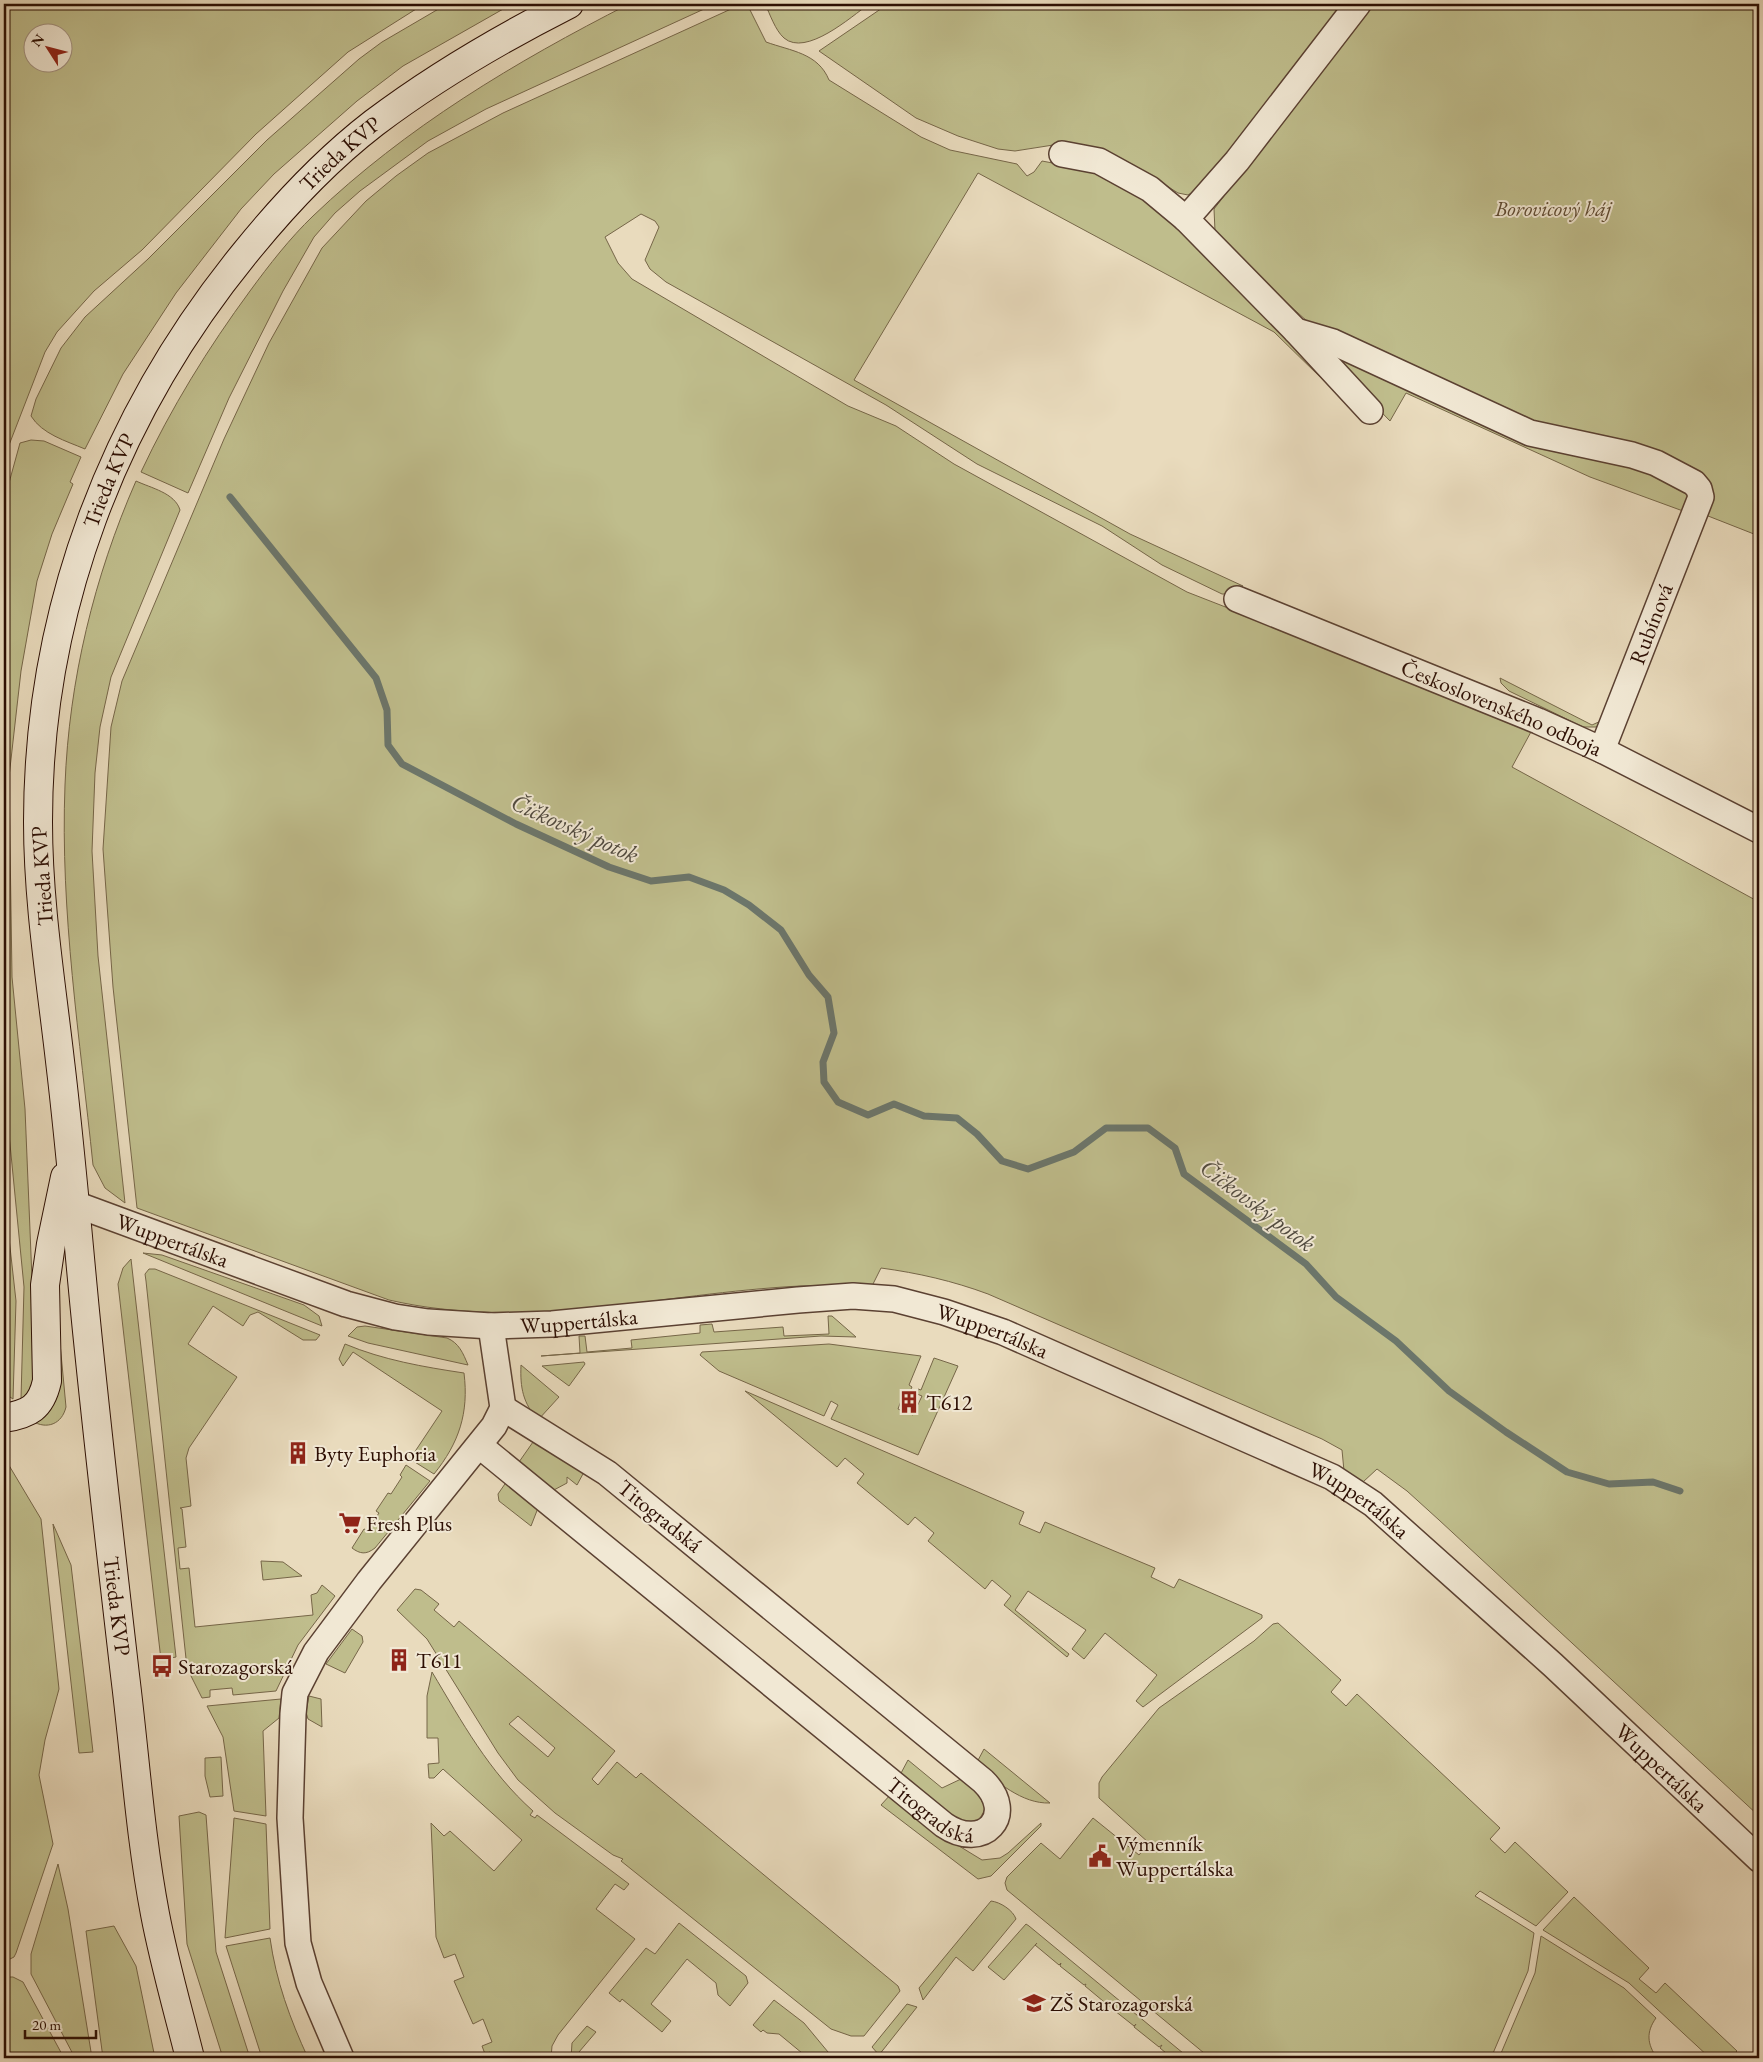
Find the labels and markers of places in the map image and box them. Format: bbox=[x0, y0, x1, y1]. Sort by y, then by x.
place label: T612 bbox=[926, 1388, 973, 1417]
building icon: T612 bbox=[896, 1389, 922, 1415]
place label: Byty Euphoria bbox=[314, 1439, 437, 1468]
building icon: Byty Euphoria bbox=[285, 1440, 311, 1466]
place label: Fresh Plus bbox=[366, 1509, 452, 1538]
supermarket icon: Fresh Plus bbox=[337, 1510, 363, 1536]
place label: T611 bbox=[416, 1646, 462, 1675]
building icon: T611 bbox=[386, 1647, 412, 1673]
place label: Starozagorská bbox=[178, 1652, 293, 1681]
bus stop icon: Starozagorská bbox=[149, 1653, 175, 1679]
place label: Výmenník Wuppertálska bbox=[1116, 1829, 1234, 1883]
public building icon: Výmenník Wuppertálska bbox=[1087, 1843, 1113, 1869]
place label: ZŠ Starozagorská bbox=[1050, 1989, 1193, 2018]
school or university icon: ZŠ Starozagorská bbox=[1021, 1990, 1047, 2016]

